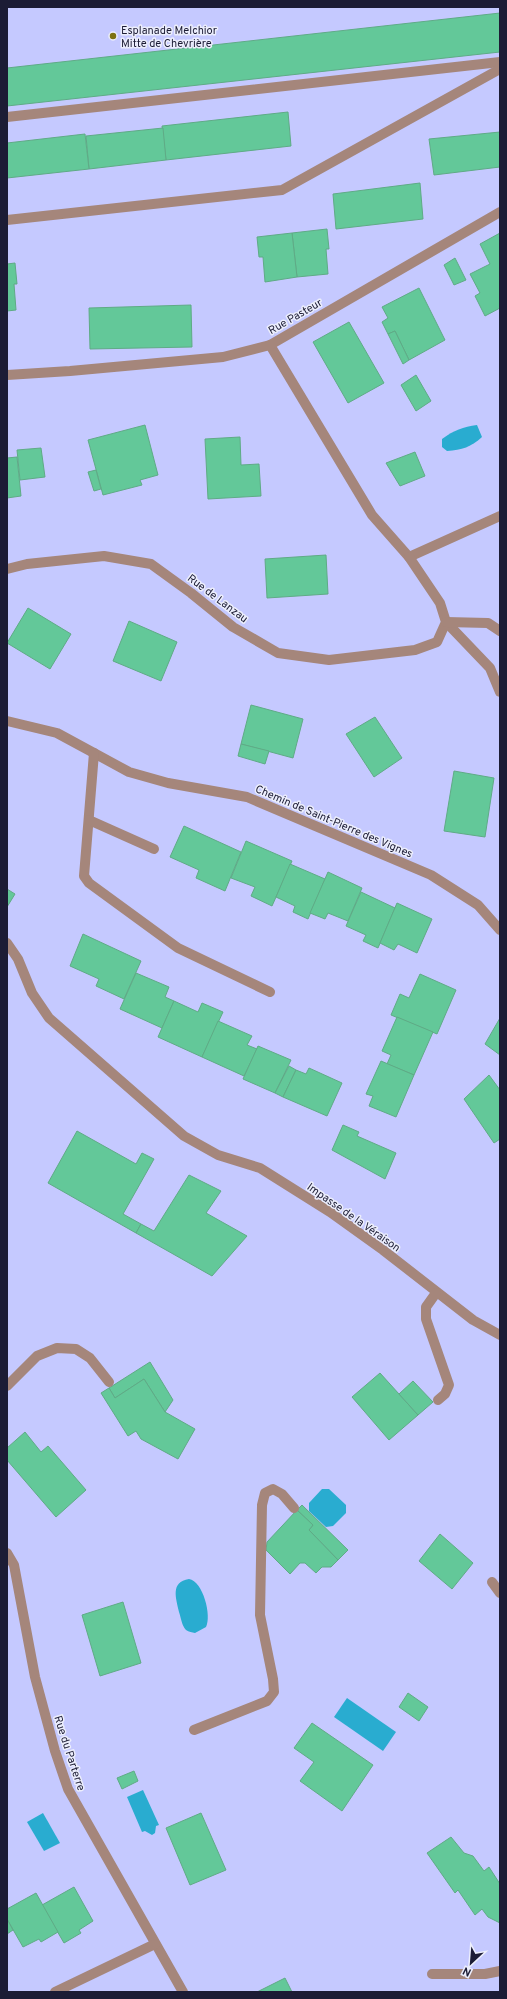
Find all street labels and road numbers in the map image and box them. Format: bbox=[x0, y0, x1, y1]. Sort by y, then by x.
street label: Rue Pasteur bbox=[266, 295, 326, 338]
street label: Rue de Lanzau bbox=[184, 571, 250, 626]
street label: Chemin de Saint-Pierre des Vignes bbox=[253, 782, 414, 861]
street label: Impasse de la Véraison bbox=[304, 1180, 403, 1255]
street label: Rue du Parterre bbox=[50, 1714, 88, 1793]

